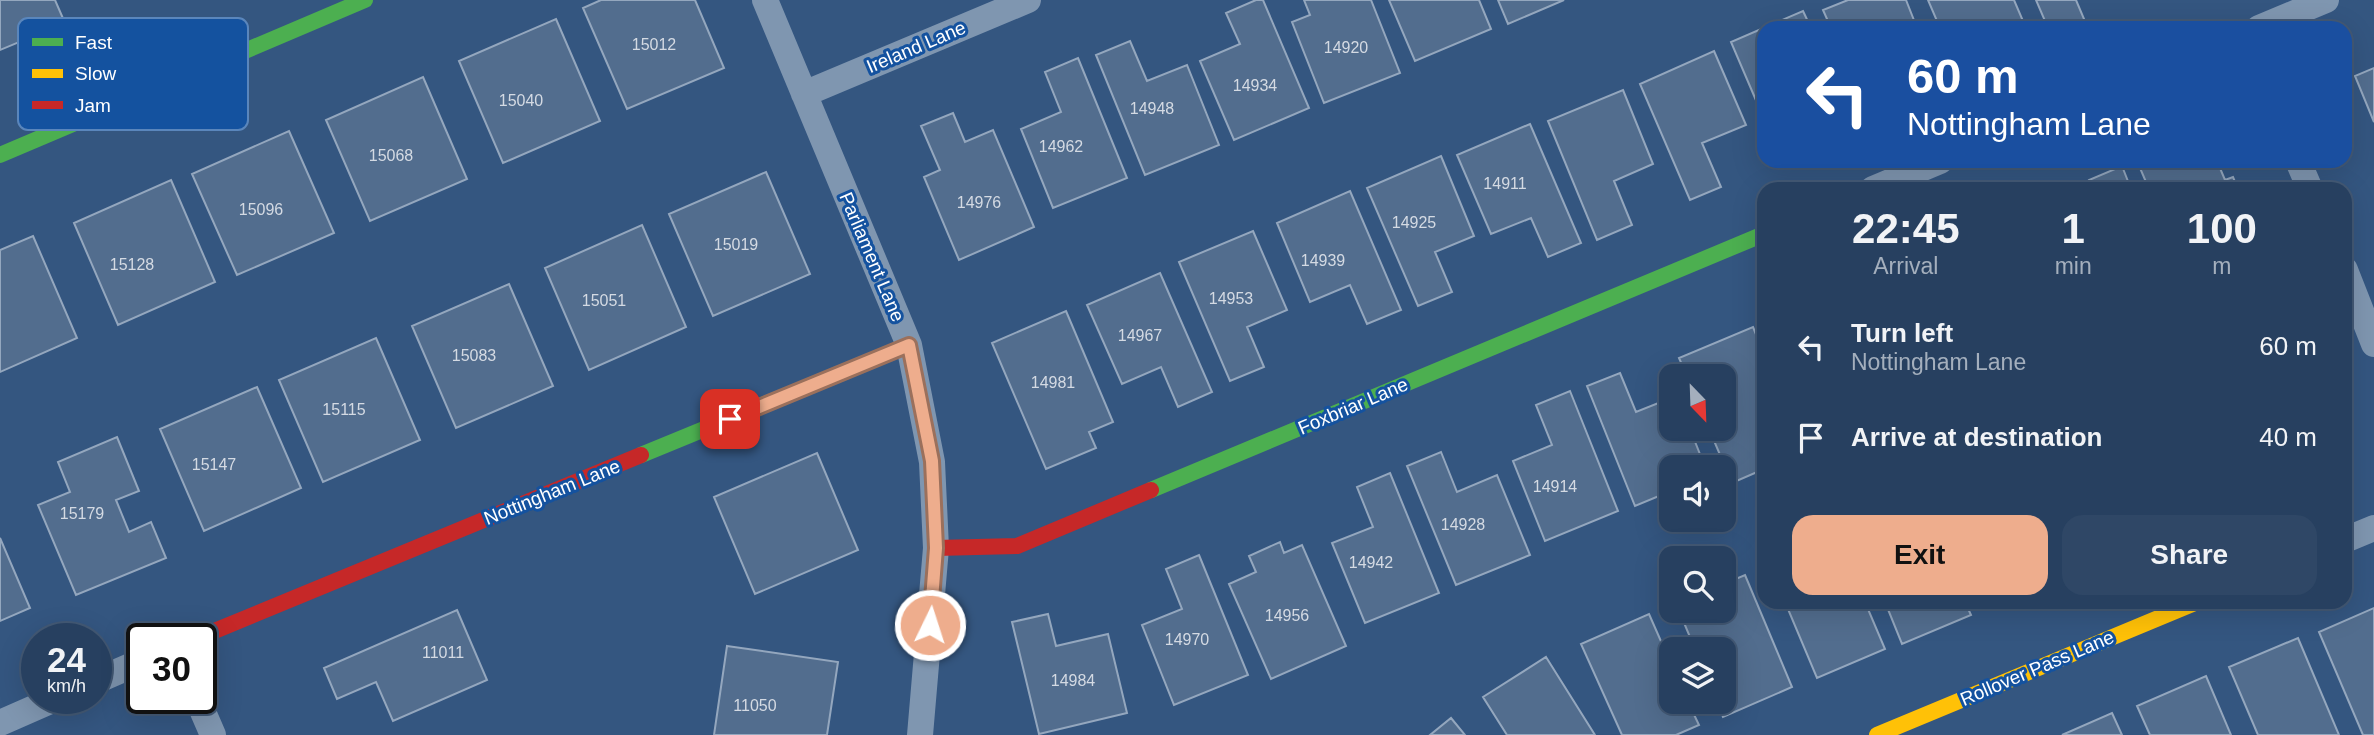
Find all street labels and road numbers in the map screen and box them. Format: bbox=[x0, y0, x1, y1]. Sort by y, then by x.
street label: Ireland Lane bbox=[863, 17, 969, 77]
street label: Parliament Lane bbox=[835, 189, 909, 325]
street label: Foxbriar Lane bbox=[1295, 373, 1411, 439]
street label: Nottingham Lane bbox=[481, 455, 623, 529]
street label: Rollover Pass Lane bbox=[1957, 626, 2117, 710]

